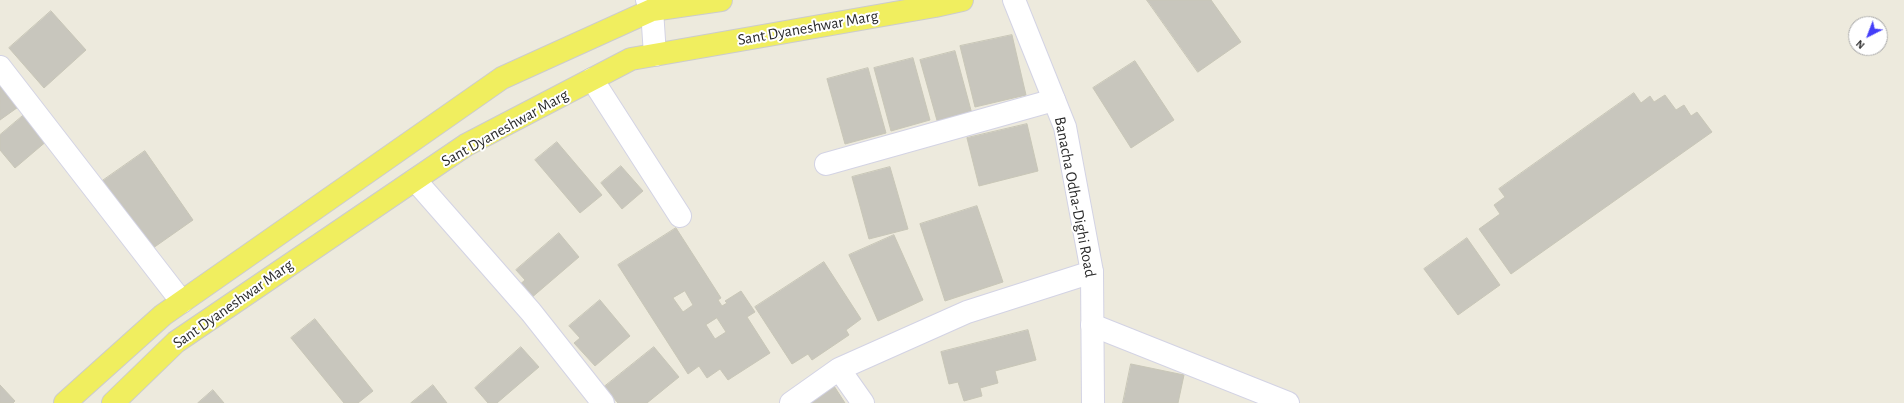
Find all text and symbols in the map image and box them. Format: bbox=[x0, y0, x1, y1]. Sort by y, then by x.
street label: Sant Dyaneshwar Marg bbox=[736, 6, 880, 50]
north arrow bbox=[1848, 16, 1888, 56]
text: N bbox=[1854, 38, 1867, 51]
street label: Sant Dyaneshwar Marg bbox=[438, 85, 572, 171]
street label: Banacha Odha-Dighi Road bbox=[1050, 115, 1100, 279]
street label: Sant Dyaneshwar Marg bbox=[169, 255, 297, 353]

